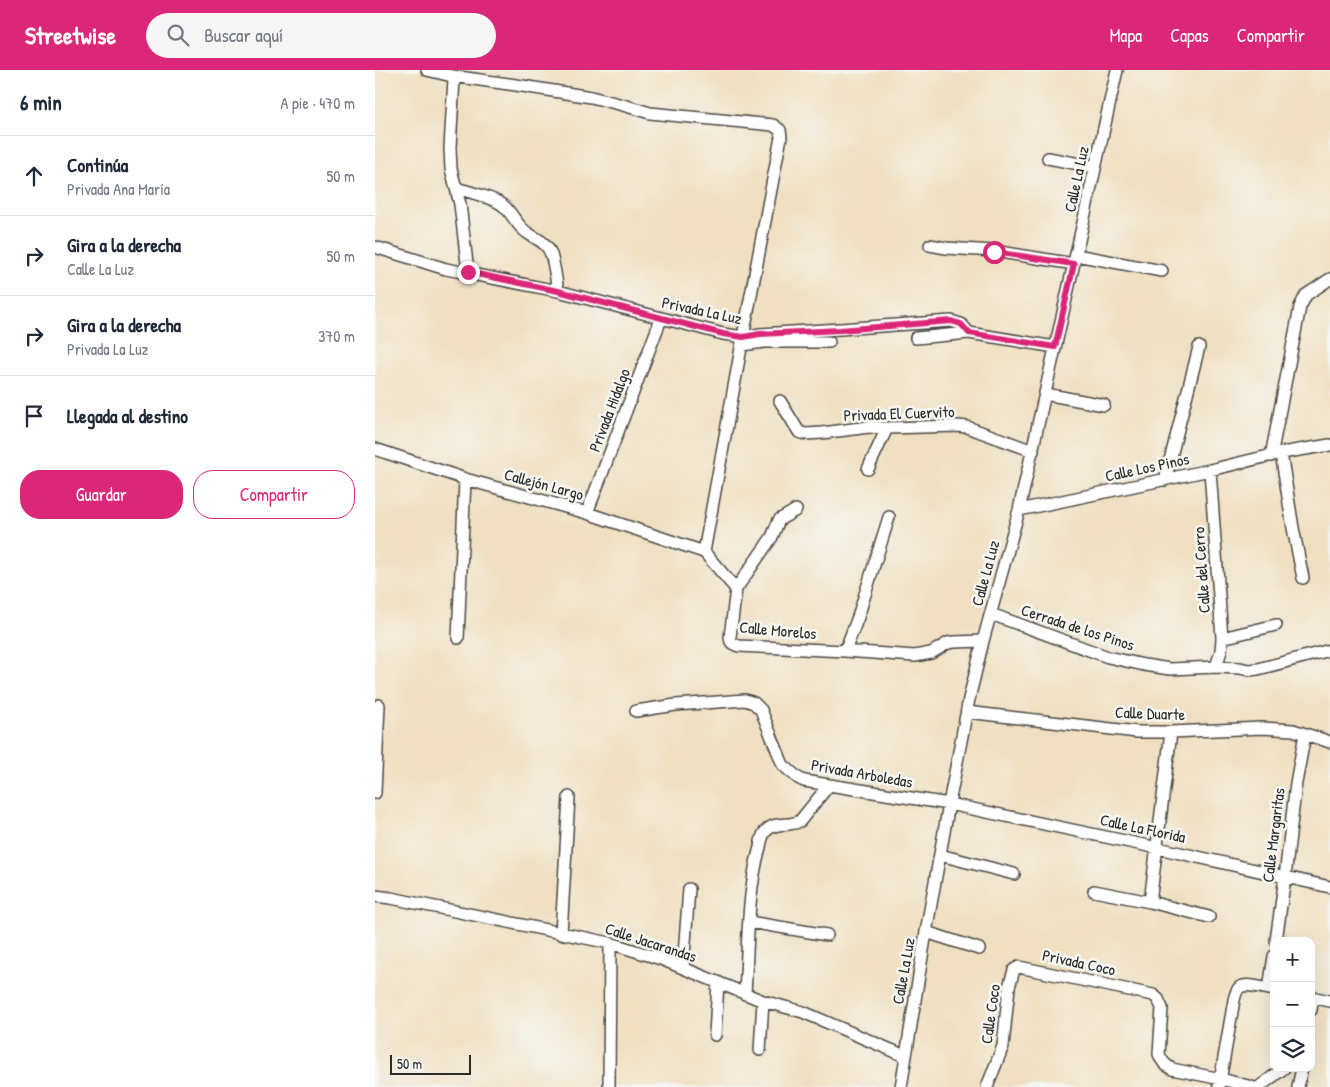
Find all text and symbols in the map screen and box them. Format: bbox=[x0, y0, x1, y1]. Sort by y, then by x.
search box bbox=[146, 13, 496, 58]
text: Streetwise bbox=[25, 19, 116, 51]
icon: search bbox=[164, 21, 192, 49]
text: Buscar aquí bbox=[204, 22, 283, 48]
text: Mapa bbox=[1110, 23, 1142, 48]
text: Capas bbox=[1170, 23, 1209, 48]
text: Compartir bbox=[1237, 23, 1305, 48]
text: 6 min bbox=[20, 88, 62, 117]
text: A pie · 470 m bbox=[281, 92, 355, 114]
street label: Calle La Luz bbox=[1058, 144, 1094, 214]
text: Continúa bbox=[67, 152, 128, 178]
icon: ahead bbox=[20, 162, 48, 190]
text: 50 m bbox=[327, 165, 355, 187]
text: Privada Ana María bbox=[67, 178, 170, 200]
text: Gira a la derecha bbox=[67, 232, 181, 258]
route start bbox=[983, 241, 1006, 264]
icon: right bbox=[20, 242, 48, 270]
text: 50 m bbox=[327, 245, 355, 267]
text: Calle La Luz bbox=[67, 258, 134, 280]
route end bbox=[457, 261, 480, 284]
street label: Privada La Luz bbox=[660, 291, 744, 329]
text: Gira a la derecha bbox=[67, 312, 181, 338]
icon: right bbox=[20, 322, 48, 350]
text: 370 m bbox=[318, 325, 355, 347]
text: Privada La Luz bbox=[67, 338, 148, 360]
street label: Privada Hidalgo bbox=[583, 365, 635, 455]
street label: Privada El Cuervito bbox=[843, 400, 955, 426]
icon: arrive bbox=[20, 402, 48, 430]
text: Llegada al destino bbox=[67, 403, 188, 429]
street label: Calle Los Pinos bbox=[1103, 447, 1191, 487]
street label: Callejón Largo bbox=[502, 463, 587, 505]
button: Guardar bbox=[20, 470, 183, 519]
button: Compartir bbox=[193, 470, 355, 519]
street label: Calle del Cerro bbox=[1187, 526, 1215, 614]
street label: Calle La Luz bbox=[966, 538, 1004, 608]
street label: Cerrada de los Pinos bbox=[1019, 598, 1137, 656]
street label: Calle Morelos bbox=[739, 616, 817, 644]
street label: Calle Duarte bbox=[1114, 701, 1186, 725]
street label: Privada Arboledas bbox=[810, 753, 914, 793]
street label: Calle Margaritas bbox=[1256, 787, 1290, 883]
street label: Calle La Florida bbox=[1098, 808, 1188, 848]
street label: Calle Jacarandas bbox=[602, 917, 700, 967]
street label: Calle La Luz bbox=[886, 936, 920, 1006]
map controls bbox=[1270, 937, 1315, 1072]
button: + bbox=[1270, 937, 1315, 982]
street label: Privada Coco bbox=[1040, 944, 1118, 981]
street label: Calle Coco bbox=[975, 982, 1005, 1045]
button: − bbox=[1270, 982, 1315, 1027]
button: layers bbox=[1270, 1027, 1315, 1072]
scale bar bbox=[390, 1052, 471, 1075]
text: 50 m bbox=[397, 1054, 422, 1073]

